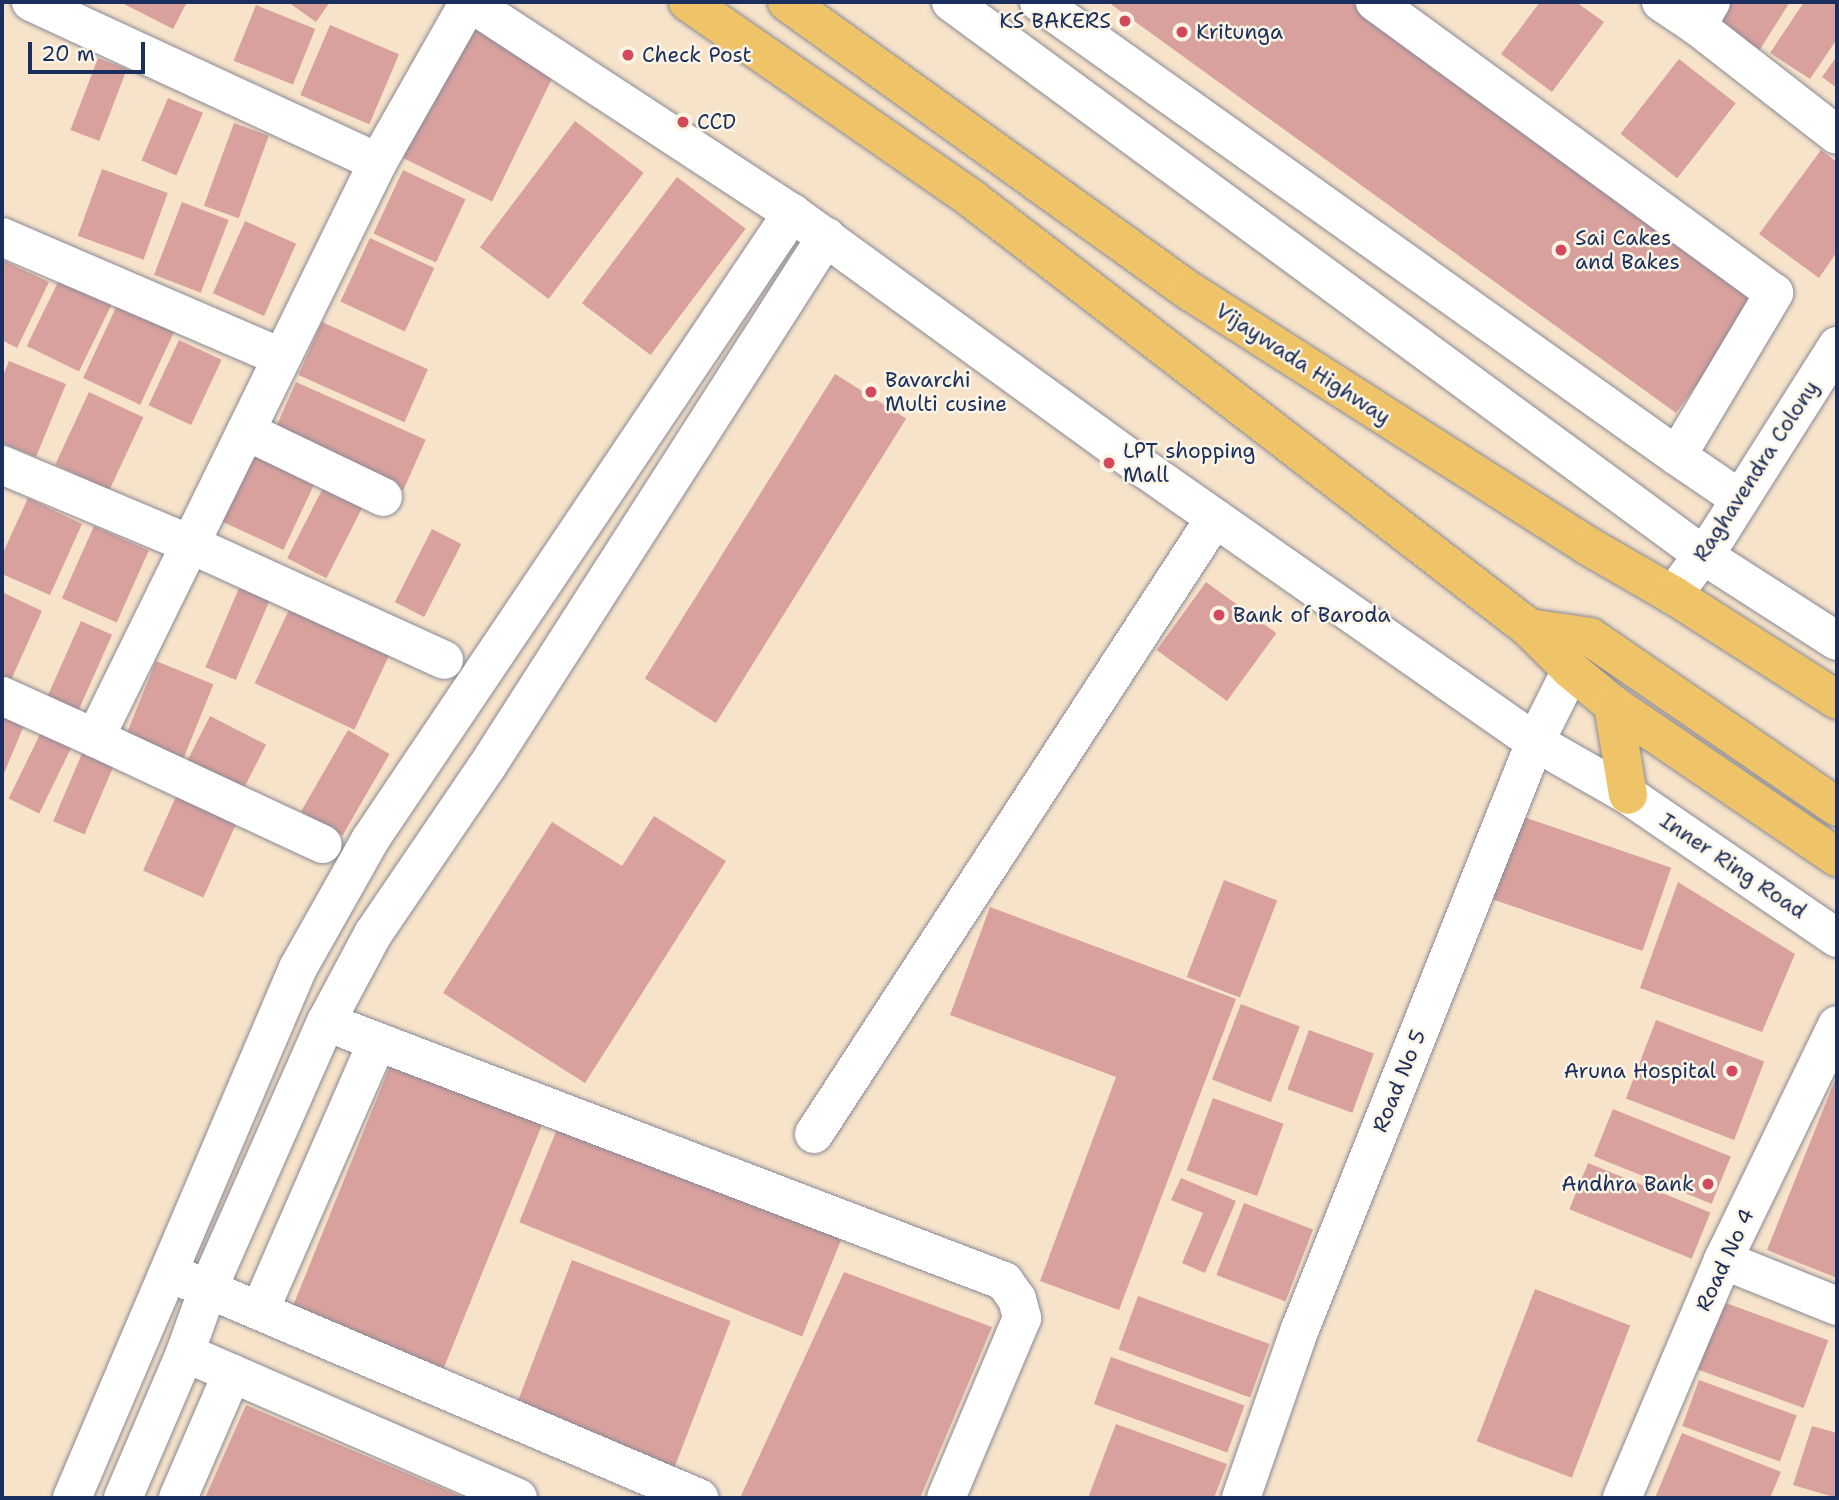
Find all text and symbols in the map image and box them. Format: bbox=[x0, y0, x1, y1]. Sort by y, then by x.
place label: KS BAKERS bbox=[999, 8, 1111, 34]
marker: KS BAKERS bbox=[1117, 13, 1133, 29]
place label: Kritunga bbox=[1196, 19, 1283, 45]
marker: Kritunga bbox=[1174, 24, 1190, 40]
scale bar bbox=[32, 28, 149, 72]
text: 20 m bbox=[41, 40, 95, 68]
place label: Check Post bbox=[642, 42, 752, 68]
marker: Check Post bbox=[620, 47, 636, 63]
place label: CCD bbox=[697, 109, 736, 135]
marker: CCD bbox=[675, 114, 691, 130]
place label: Sai Cakes and Bakes bbox=[1575, 225, 1680, 275]
marker: Sai Cakes and Bakes bbox=[1553, 242, 1569, 258]
street label: Vijaywada Highway bbox=[1211, 298, 1395, 430]
place label: Bavarchi Multi cusine bbox=[885, 367, 1007, 417]
street label: Raghavendra Colony bbox=[1688, 376, 1824, 566]
marker: Bavarchi Multi cusine bbox=[863, 384, 879, 400]
place label: LPT shopping Mall bbox=[1123, 438, 1255, 488]
marker: LPT shopping Mall bbox=[1101, 455, 1117, 471]
place label: Bank of Baroda bbox=[1233, 602, 1391, 628]
marker: Bank of Baroda bbox=[1211, 607, 1227, 623]
street label: Inner Ring Road bbox=[1655, 808, 1811, 924]
street label: Road No 5 bbox=[1367, 1026, 1431, 1136]
place label: Aruna Hospital bbox=[1564, 1058, 1716, 1084]
marker: Aruna Hospital bbox=[1722, 1061, 1742, 1081]
place label: Andhra Bank bbox=[1561, 1171, 1694, 1197]
marker: Andhra Bank bbox=[1700, 1176, 1716, 1192]
street label: Road No 4 bbox=[1690, 1205, 1760, 1315]

